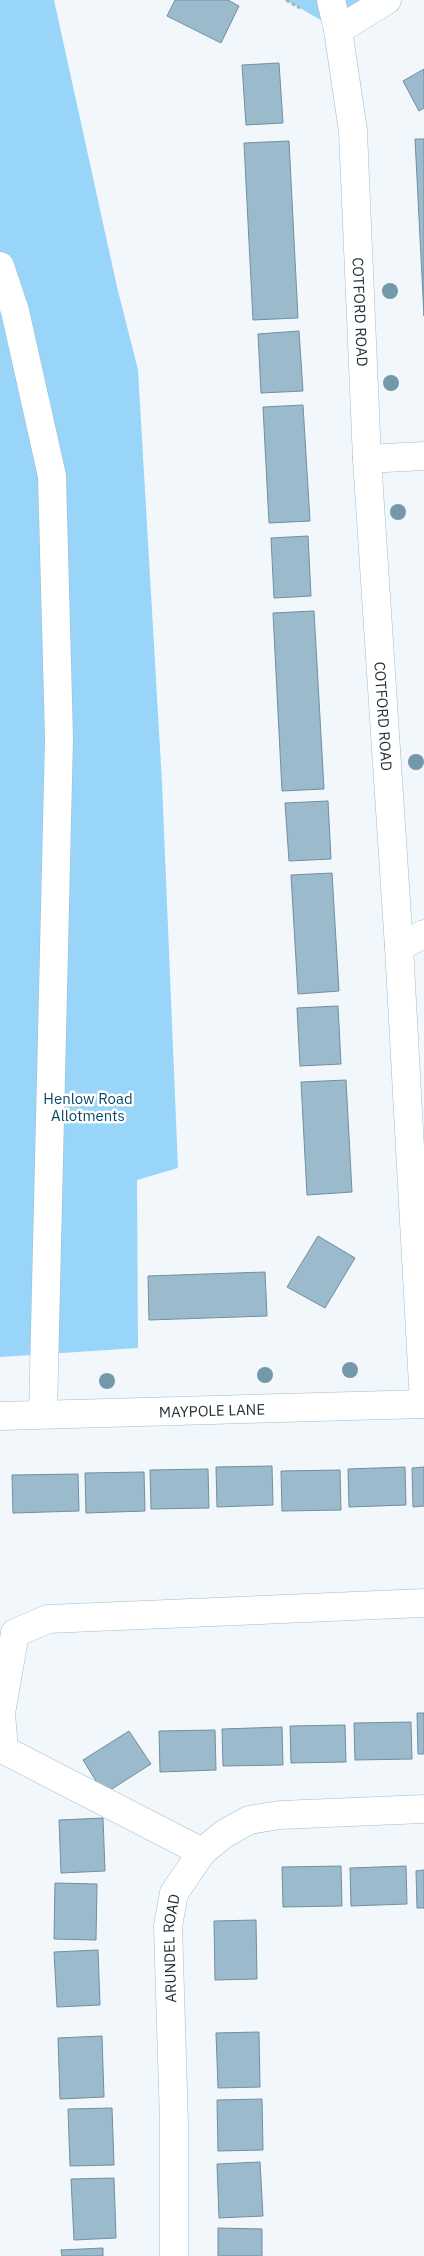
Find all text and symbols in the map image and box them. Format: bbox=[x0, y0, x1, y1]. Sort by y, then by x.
street label: COTFORD ROAD bbox=[349, 257, 373, 367]
street label: COTFORD ROAD bbox=[371, 661, 397, 772]
park label: Henlow Road Allotments bbox=[43, 1089, 133, 1125]
street label: MAYPOLE LANE bbox=[159, 1399, 265, 1421]
street label: ARUNDEL ROAD bbox=[158, 1892, 183, 2003]

